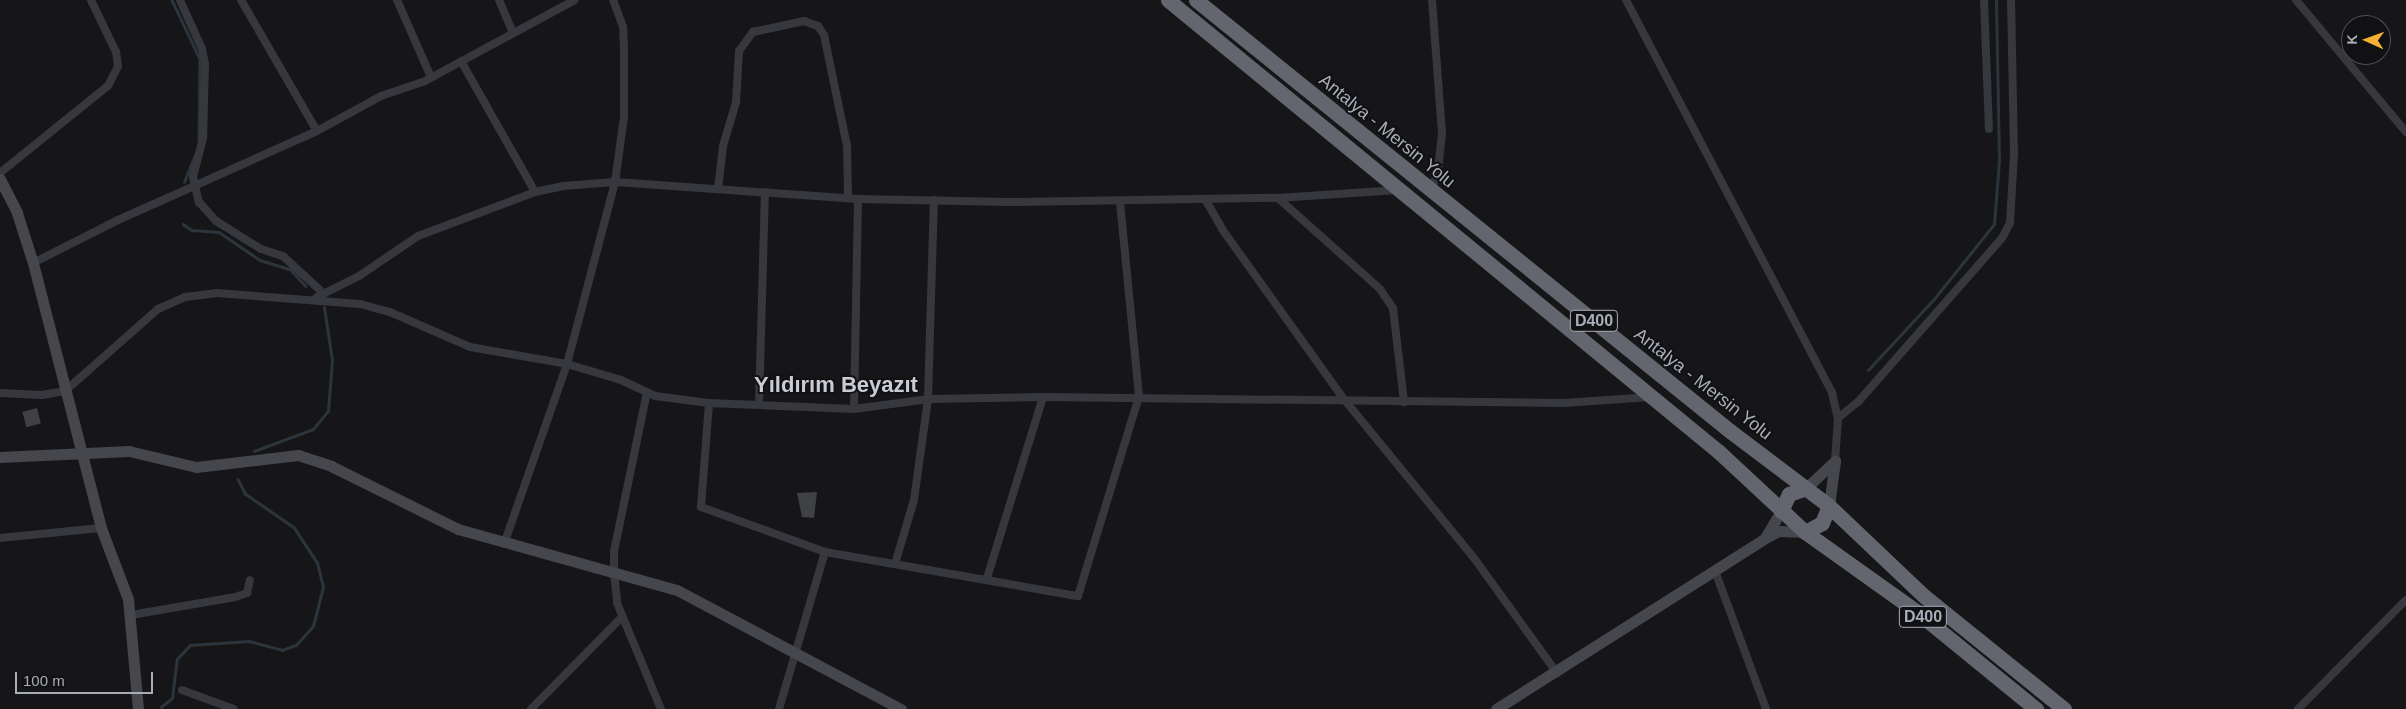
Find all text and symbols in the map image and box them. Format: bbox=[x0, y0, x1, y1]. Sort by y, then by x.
north arrow bbox=[2341, 15, 2391, 65]
text: K bbox=[2344, 34, 2360, 45]
street label: Antalya - Mersin Yolu bbox=[1314, 69, 1460, 193]
road number: D400 bbox=[1569, 308, 1619, 334]
street label: Antalya - Mersin Yolu bbox=[1630, 323, 1776, 445]
district label: Yıldırım Beyazıt bbox=[754, 372, 918, 398]
road number: D400 bbox=[1898, 604, 1948, 630]
scale bar bbox=[18, 662, 155, 694]
text: 100 m bbox=[23, 672, 65, 689]

